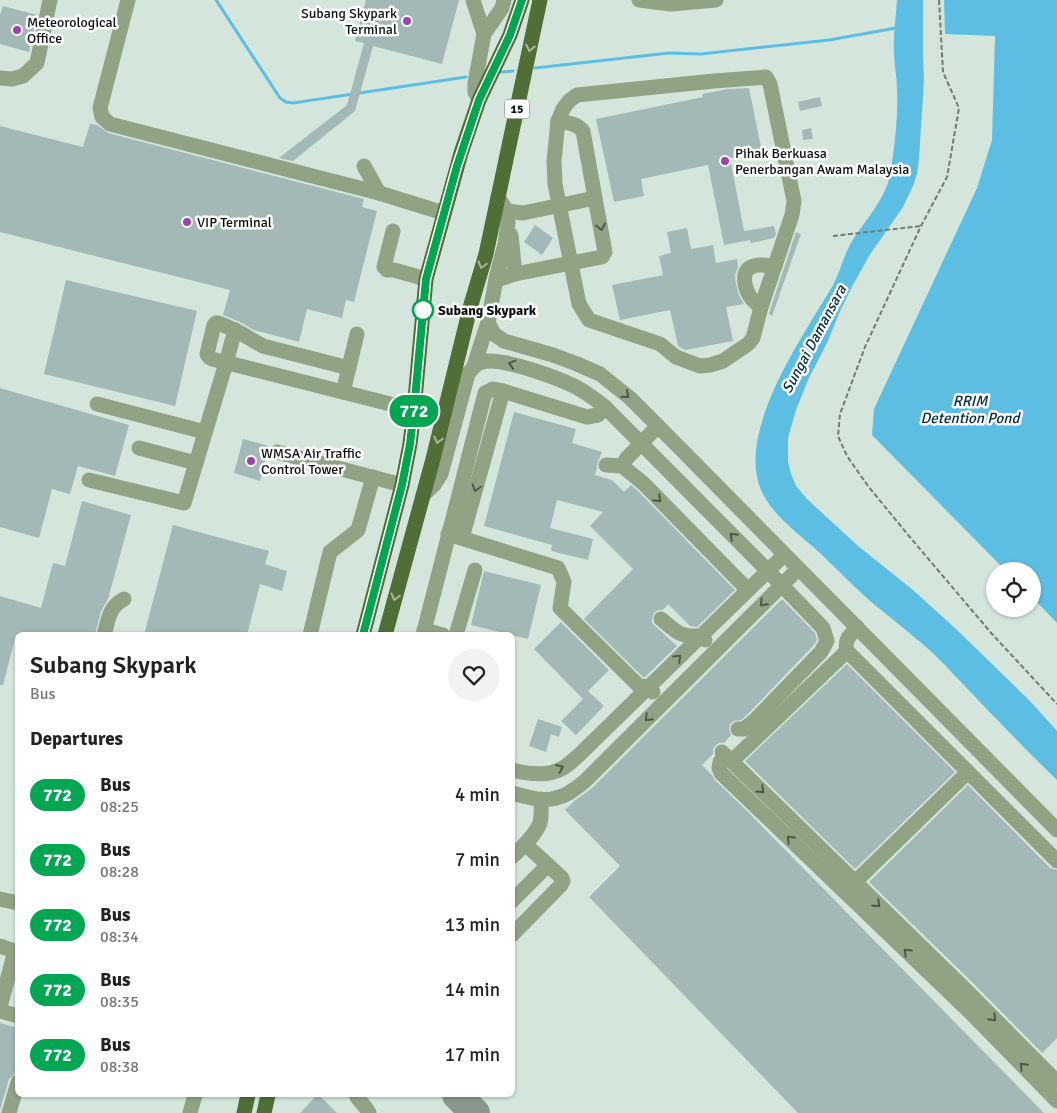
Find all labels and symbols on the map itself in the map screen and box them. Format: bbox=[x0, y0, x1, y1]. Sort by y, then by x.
place label: Subang Skypark Terminal bbox=[301, 5, 397, 38]
place label: Meteorological Office bbox=[27, 14, 117, 47]
marker: Subang Skypark Terminal bbox=[401, 15, 413, 27]
marker: Meteorological Office bbox=[11, 24, 23, 36]
one-way arrow bbox=[525, 43, 536, 52]
road number: 15 bbox=[504, 100, 530, 118]
place label: Pihak Berkuasa Penerbangan Awam Malaysia bbox=[735, 145, 909, 178]
marker: Pihak Berkuasa Penerbangan Awam Malaysia bbox=[719, 155, 731, 167]
place label: VIP Terminal bbox=[197, 214, 272, 231]
marker: VIP Terminal bbox=[181, 216, 193, 228]
one-way arrow bbox=[595, 223, 605, 232]
one-way arrow bbox=[478, 261, 488, 269]
water label: Sungai Damansara bbox=[778, 282, 850, 396]
marker: Subang Skypark bbox=[412, 299, 434, 321]
place label: Subang Skypark bbox=[438, 302, 537, 319]
one-way arrow bbox=[509, 360, 517, 370]
one-way arrow bbox=[620, 390, 629, 398]
water label: RRIM Detention Pond bbox=[921, 392, 1021, 427]
line badge: 772 bbox=[385, 395, 443, 427]
one-way arrow bbox=[433, 435, 443, 443]
place label: WMSA Air Traffic Control Tower bbox=[261, 445, 362, 478]
marker: WMSA Air Traffic Control Tower bbox=[245, 455, 257, 467]
one-way arrow bbox=[471, 484, 481, 492]
one-way arrow bbox=[653, 493, 662, 502]
one-way arrow bbox=[730, 533, 739, 542]
one-way arrow bbox=[391, 592, 401, 600]
one-way arrow bbox=[760, 597, 769, 606]
one-way arrow bbox=[672, 655, 681, 664]
one-way arrow bbox=[645, 712, 654, 721]
one-way arrow bbox=[554, 765, 563, 775]
one-way arrow bbox=[755, 784, 764, 793]
one-way arrow bbox=[787, 836, 796, 845]
one-way arrow bbox=[872, 898, 881, 907]
one-way arrow bbox=[904, 948, 913, 957]
one-way arrow bbox=[987, 1012, 996, 1021]
one-way arrow bbox=[1020, 1062, 1029, 1071]

